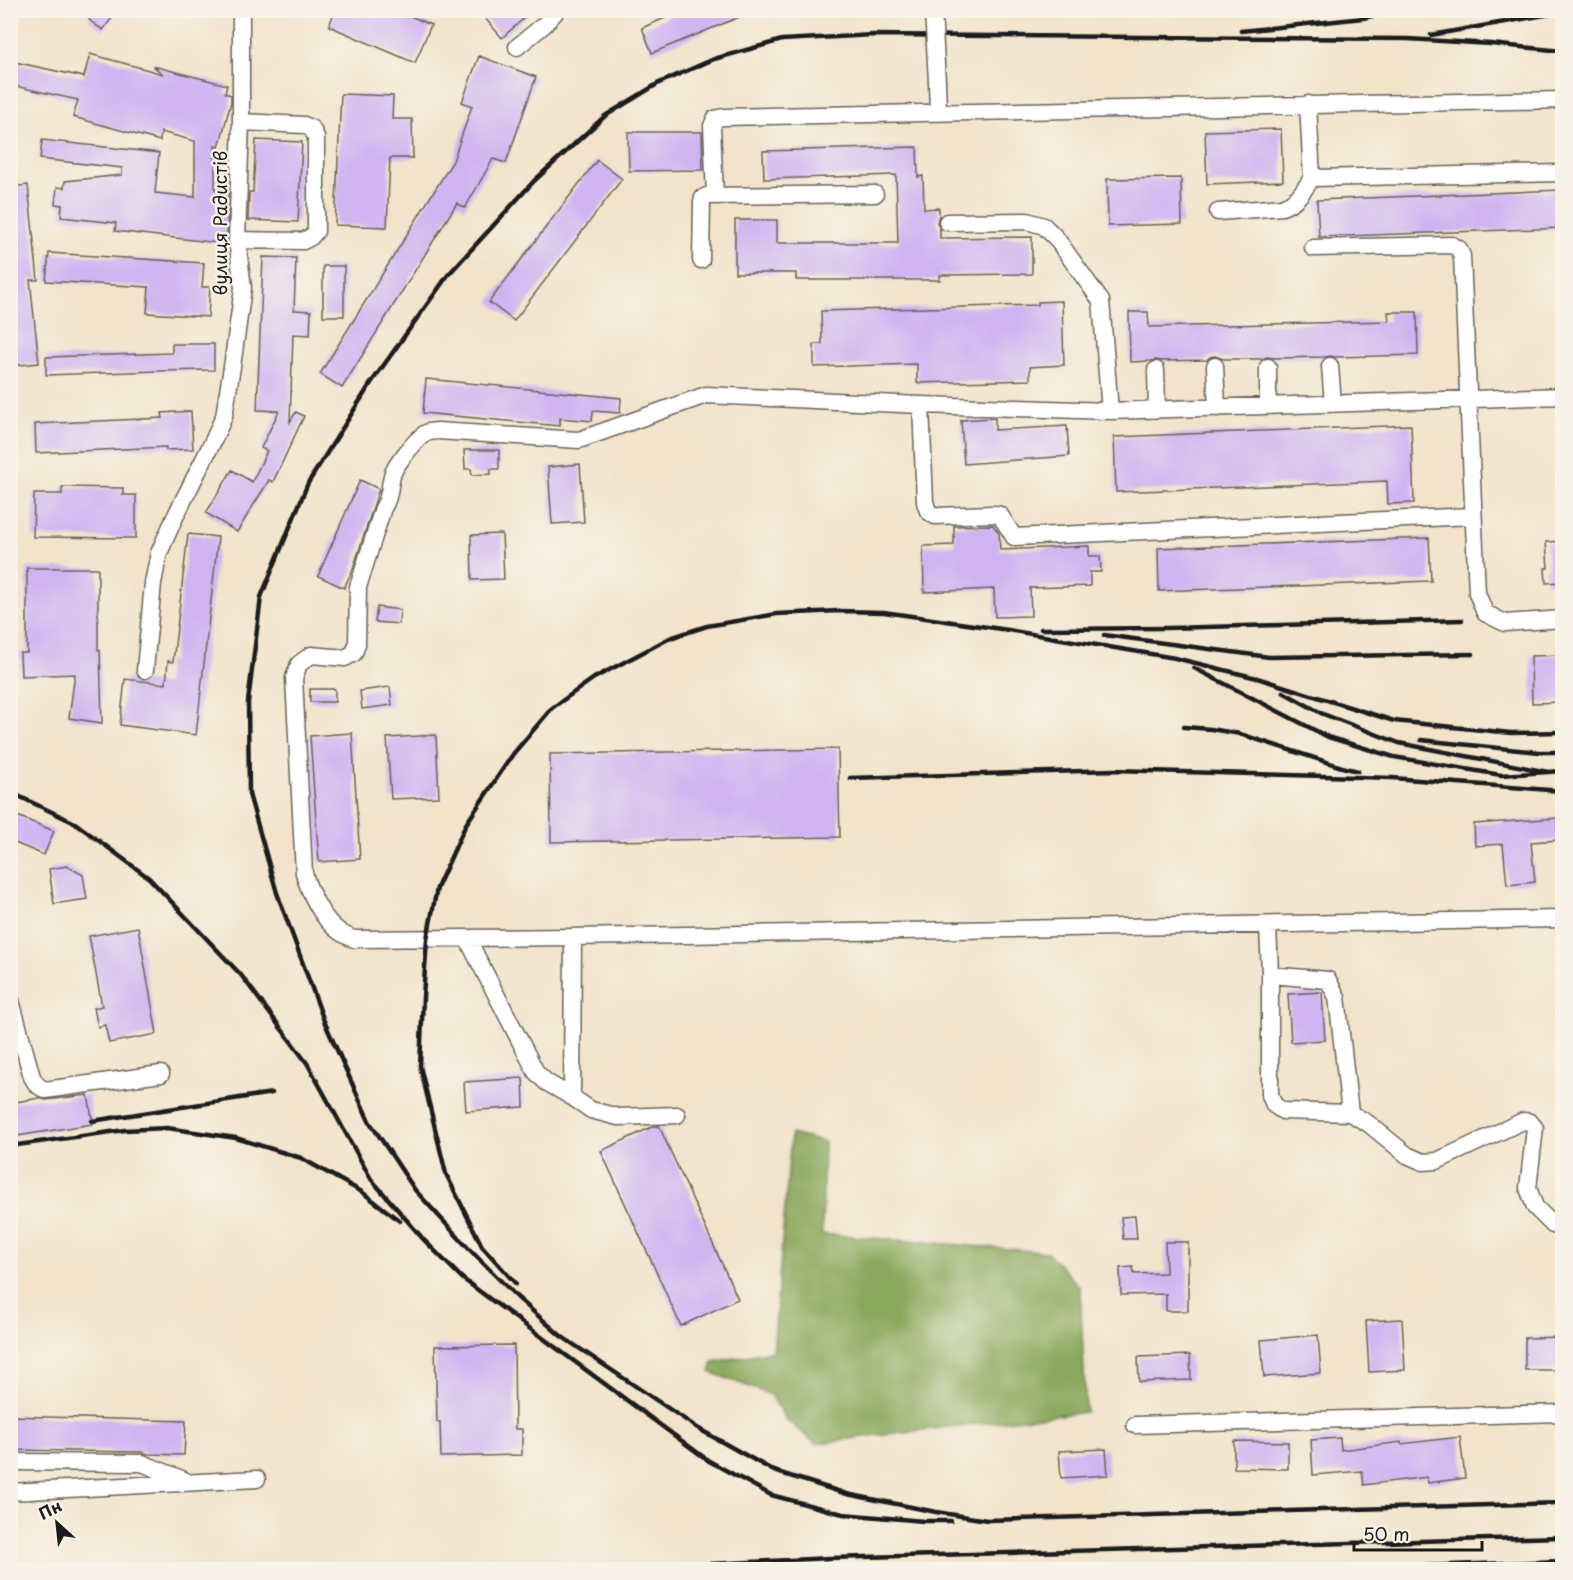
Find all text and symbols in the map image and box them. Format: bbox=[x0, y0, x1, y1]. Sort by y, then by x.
street label: вулиця Радистів bbox=[206, 151, 233, 295]
north arrow bbox=[27, 1493, 87, 1553]
text: Пн bbox=[34, 1493, 66, 1525]
scale bar bbox=[1354, 1514, 1482, 1552]
text: 50 m bbox=[1363, 1520, 1410, 1547]

